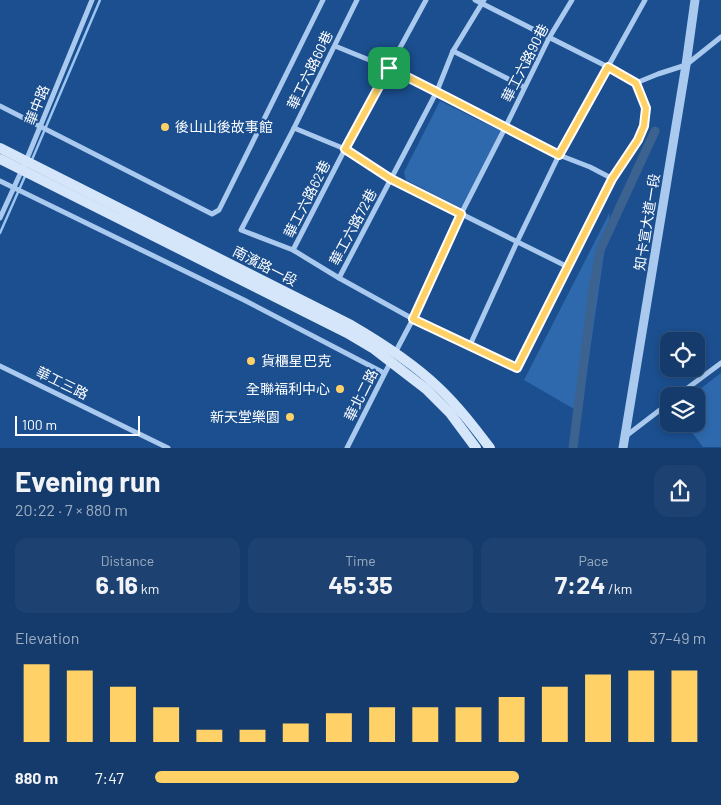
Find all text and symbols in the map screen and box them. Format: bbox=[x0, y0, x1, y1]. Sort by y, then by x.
street label: 華工六路90巷 bbox=[498, 21, 551, 105]
street label: 華工六路60巷 bbox=[283, 28, 336, 112]
pin bbox=[368, 47, 410, 89]
icon: arrive bbox=[375, 54, 403, 82]
street label: 華中路 bbox=[21, 82, 52, 127]
place label: 後山山後故事館 bbox=[175, 118, 273, 135]
marker: 後山山後故事館 bbox=[159, 121, 171, 133]
street label: 華工六路62巷 bbox=[280, 157, 333, 240]
street label: 知卡宣大道一段 bbox=[630, 172, 663, 272]
street label: 華工六路72巷 bbox=[325, 186, 380, 268]
street label: 南濱路一段 bbox=[230, 242, 300, 289]
map controls bbox=[660, 332, 705, 432]
button: locate bbox=[660, 332, 705, 377]
place label: 貨櫃星巴克 bbox=[261, 352, 331, 369]
marker: 貨櫃星巴克 bbox=[245, 355, 257, 367]
street label: 華工三路 bbox=[33, 363, 91, 402]
street label: 華北二路 bbox=[340, 366, 381, 424]
place label: 全聯福利中心 bbox=[246, 380, 330, 397]
marker: 全聯福利中心 bbox=[334, 383, 346, 395]
button: layers bbox=[660, 387, 705, 432]
place label: 新天堂樂園 bbox=[210, 408, 280, 425]
marker: 新天堂樂園 bbox=[284, 411, 296, 423]
scale bar bbox=[15, 412, 140, 436]
text: 100 m bbox=[22, 416, 57, 433]
text: Evening run bbox=[15, 464, 161, 498]
button: share bbox=[654, 465, 706, 517]
text: 20:22 · 7 × 880 m bbox=[15, 500, 128, 519]
text: Distance bbox=[101, 552, 154, 569]
text: Time bbox=[345, 552, 376, 569]
text: Pace bbox=[578, 552, 609, 569]
text: 6.16 bbox=[96, 569, 138, 599]
text: 45:35 bbox=[328, 569, 393, 599]
text: 7:24 bbox=[555, 569, 605, 599]
text: km bbox=[138, 580, 159, 597]
text: /km bbox=[605, 580, 632, 597]
text: Elevation bbox=[15, 628, 79, 647]
text: 37–49 m bbox=[649, 628, 706, 647]
text: 880 m bbox=[15, 768, 58, 787]
text: 7:47 bbox=[95, 768, 124, 787]

